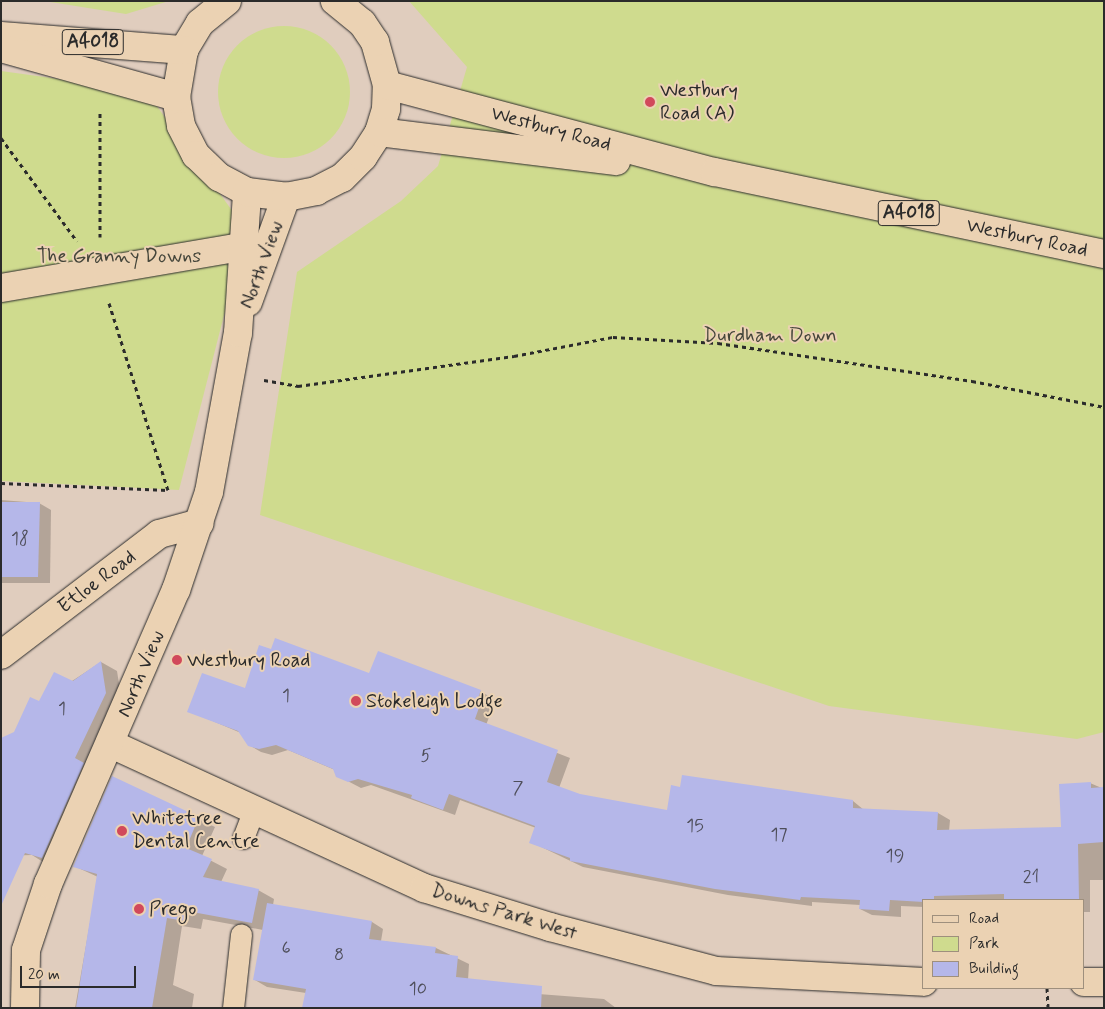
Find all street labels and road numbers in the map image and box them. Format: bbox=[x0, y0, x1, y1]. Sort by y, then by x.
road number: A4018 bbox=[62, 26, 124, 58]
street label: Westbury Road bbox=[488, 101, 614, 157]
road number: A4018 bbox=[878, 197, 940, 230]
street label: Westbury Road bbox=[964, 213, 1090, 263]
street label: North View bbox=[235, 218, 289, 312]
street label: Etloe Road bbox=[53, 545, 141, 619]
street label: North View bbox=[112, 627, 170, 721]
street label: Downs Park West bbox=[428, 878, 580, 946]

